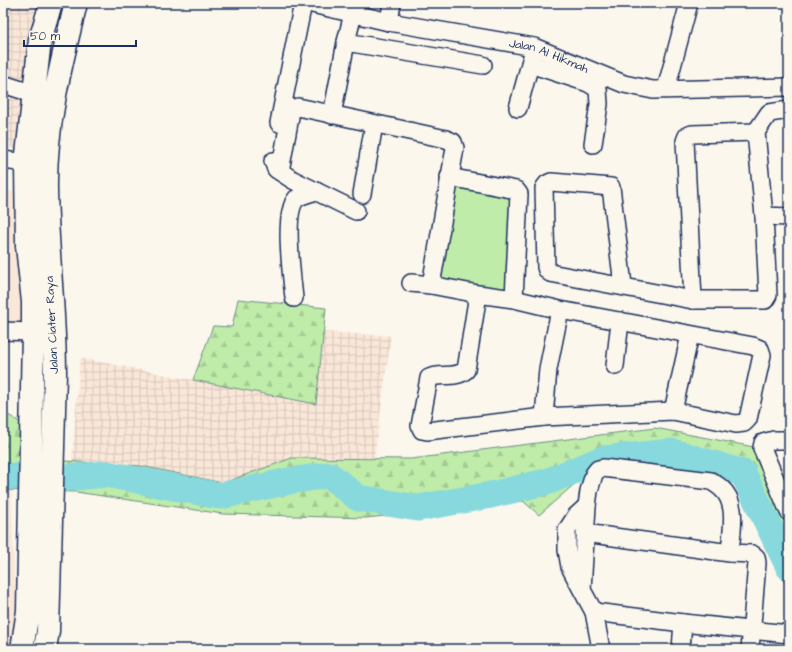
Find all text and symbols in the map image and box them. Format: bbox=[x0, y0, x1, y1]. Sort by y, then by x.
scale bar bbox=[24, 22, 136, 48]
text: 50 m bbox=[30, 28, 61, 45]
street label: Jalan Al Hikmah bbox=[508, 34, 591, 77]
street label: Jalan Ciater Raya bbox=[41, 276, 64, 374]

